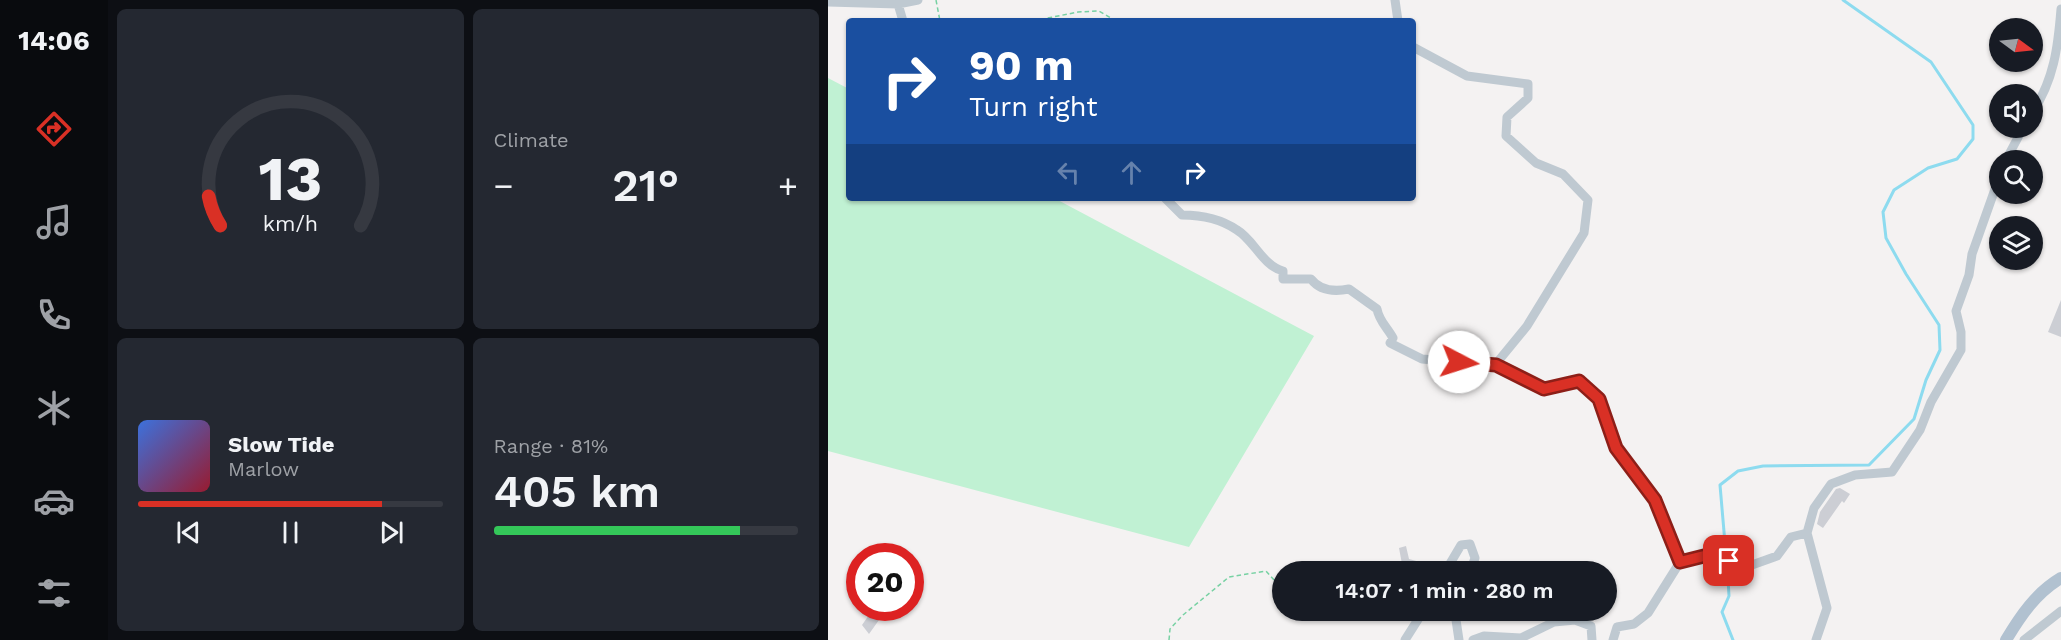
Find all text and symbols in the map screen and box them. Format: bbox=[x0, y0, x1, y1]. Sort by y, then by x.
north arrow bbox=[1989, 18, 2043, 72]
map controls bbox=[1989, 18, 2043, 270]
text: 14:06 bbox=[18, 25, 90, 57]
text: 90 m bbox=[969, 41, 1073, 90]
icon: right bbox=[870, 42, 948, 120]
button: sound bbox=[1989, 84, 2043, 138]
text: Turn right bbox=[969, 91, 1098, 123]
icon: directions bbox=[33, 108, 75, 150]
text: Climate bbox=[494, 128, 569, 152]
text: 13 bbox=[258, 142, 322, 215]
button: search bbox=[1989, 150, 2043, 204]
icon: left bbox=[1052, 156, 1085, 189]
icon: ahead bbox=[1115, 156, 1148, 189]
icon: right bbox=[1178, 156, 1211, 189]
text: 21° bbox=[612, 159, 679, 212]
text: − bbox=[494, 166, 513, 205]
text: + bbox=[778, 166, 798, 205]
icon: music bbox=[33, 201, 75, 243]
text: km/h bbox=[263, 211, 318, 236]
button: layers bbox=[1989, 216, 2043, 270]
icon: phone bbox=[33, 294, 75, 336]
position arrow bbox=[1427, 330, 1491, 394]
icon: climate bbox=[33, 387, 75, 429]
text: Slow Tide bbox=[228, 432, 335, 457]
text: Range · 81% bbox=[494, 434, 608, 458]
text: Marlow bbox=[228, 457, 299, 481]
text: 405 km bbox=[494, 465, 660, 518]
icon: car bbox=[33, 480, 75, 522]
icon: previous bbox=[172, 516, 205, 549]
icon: pause bbox=[274, 516, 307, 549]
icon: next bbox=[375, 516, 408, 549]
pin bbox=[1703, 535, 1754, 586]
speed limit sign: 20 bbox=[846, 543, 924, 621]
icon: arrive bbox=[1712, 544, 1745, 577]
icon: filters bbox=[33, 572, 75, 614]
text: 14:07 · 1 min · 280 m bbox=[1335, 578, 1554, 603]

